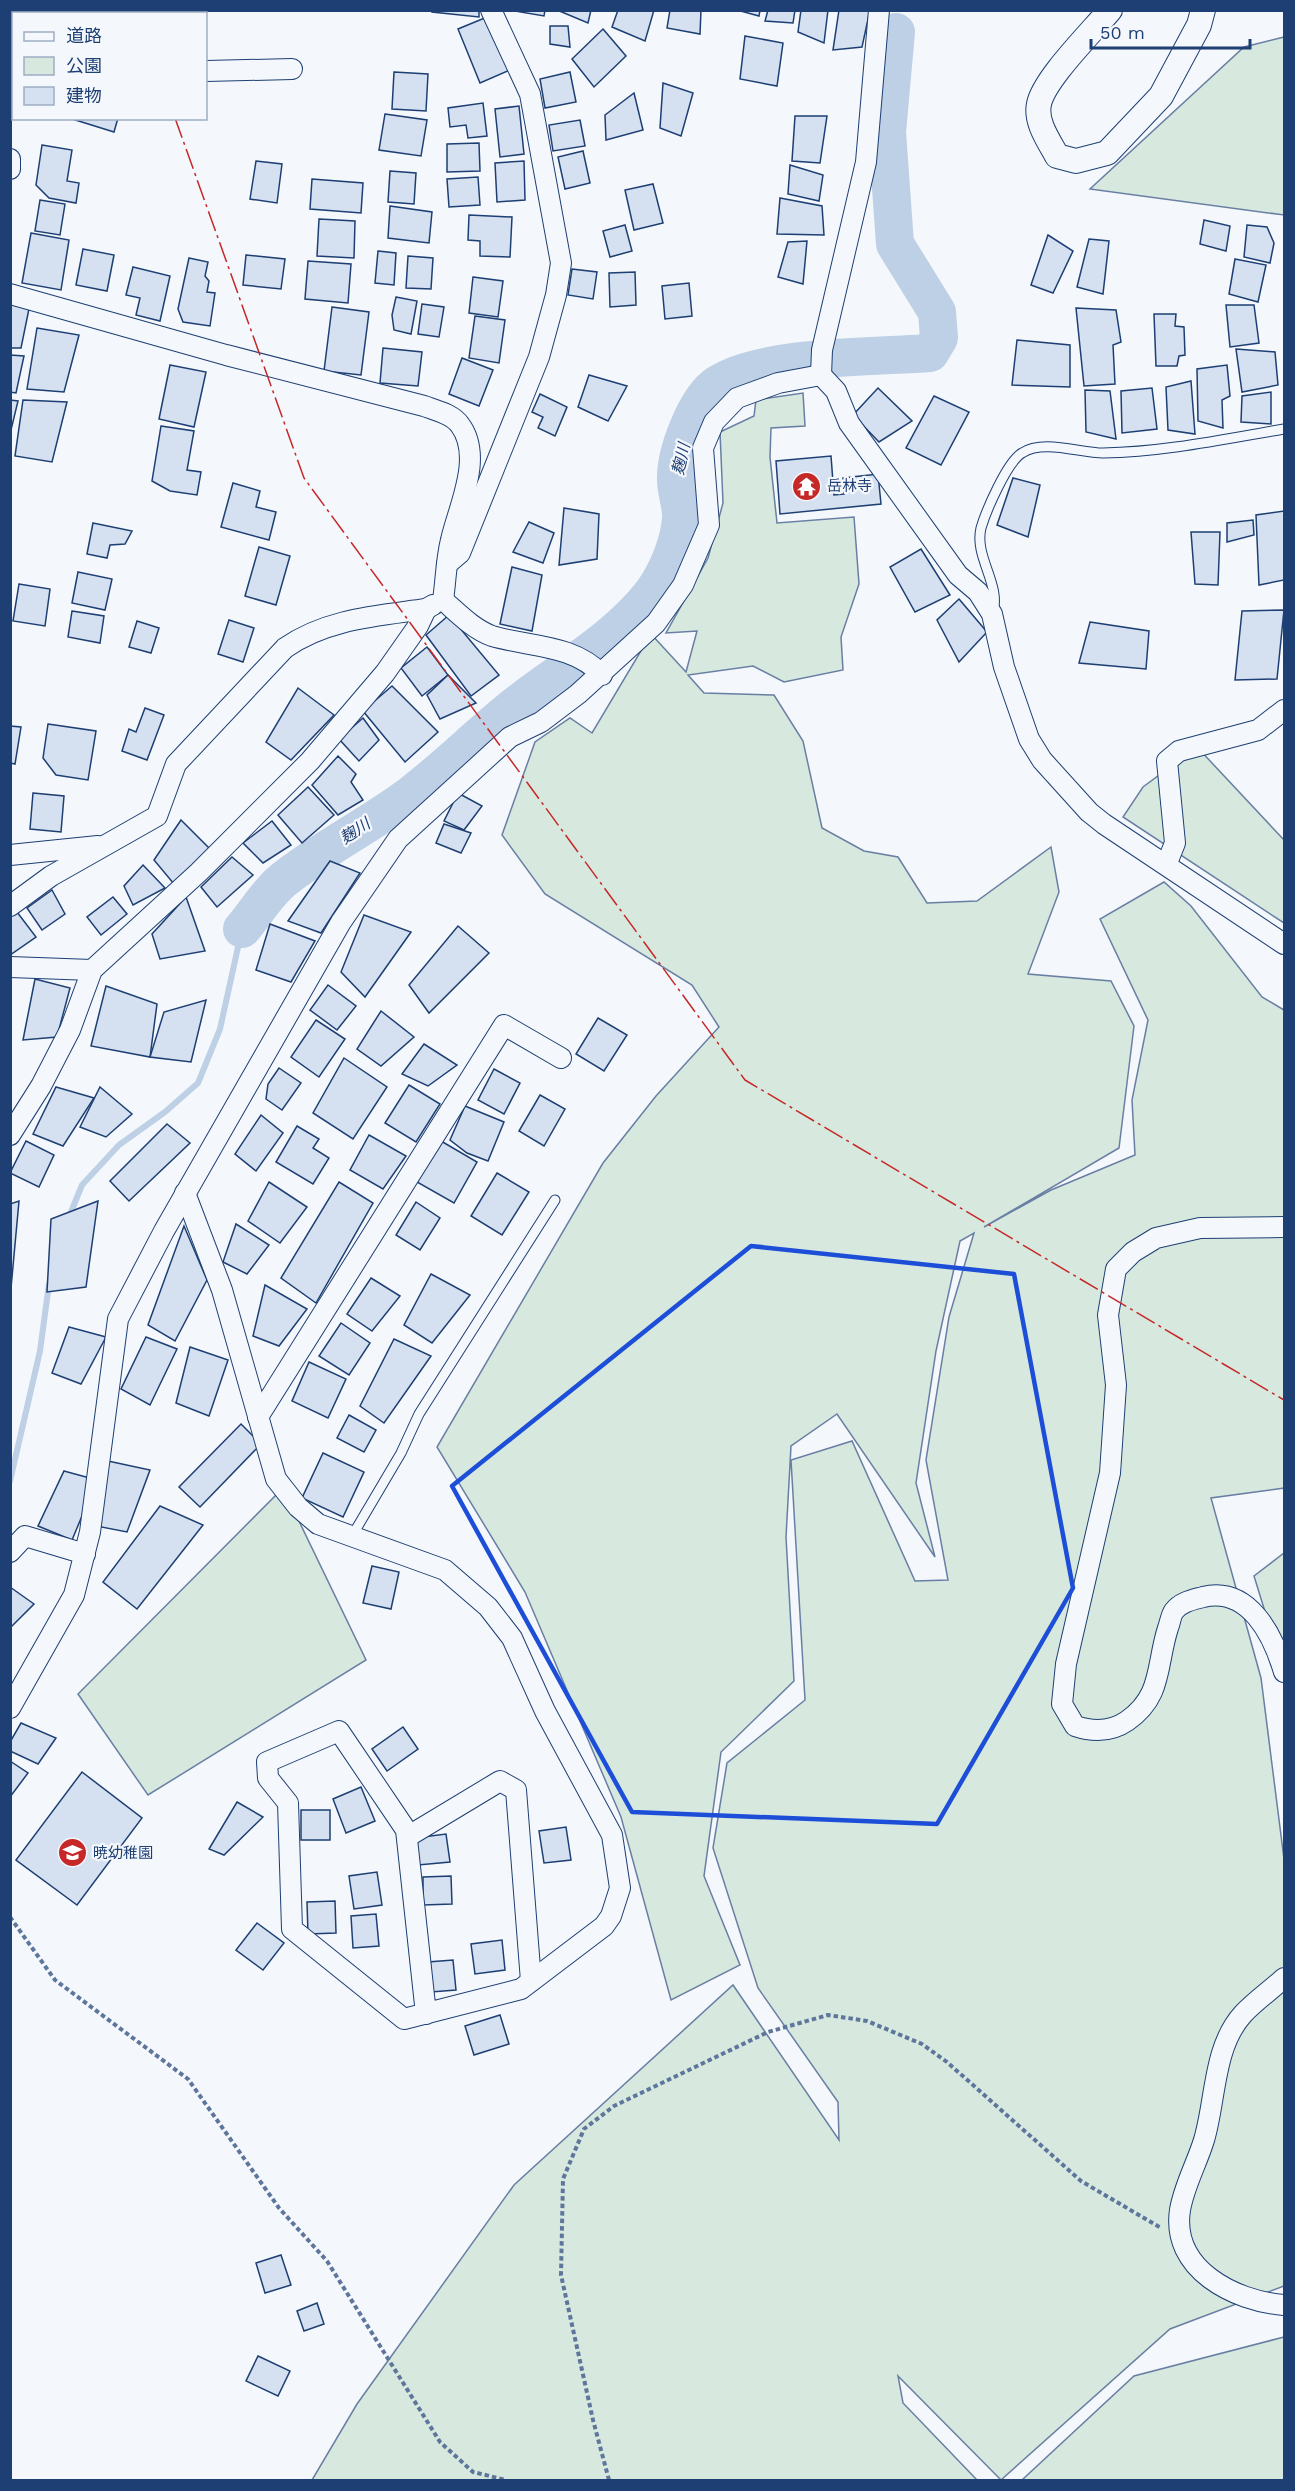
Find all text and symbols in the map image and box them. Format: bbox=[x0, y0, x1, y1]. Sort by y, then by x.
legend bbox=[12, 12, 207, 120]
scale bar bbox=[1091, 12, 1250, 50]
text: 50 m bbox=[1100, 22, 1145, 43]
text: 道路 bbox=[66, 25, 102, 46]
text: 公園 bbox=[66, 55, 102, 76]
text: 建物 bbox=[66, 85, 102, 106]
water label: 麹川 bbox=[668, 439, 694, 477]
temple icon: 岳林寺 bbox=[790, 470, 822, 502]
place label: 岳林寺 bbox=[827, 477, 872, 495]
water label: 麹川 bbox=[336, 813, 375, 848]
school or university icon: 暁幼稚園 bbox=[56, 1837, 88, 1869]
place label: 暁幼稚園 bbox=[93, 1844, 153, 1862]

